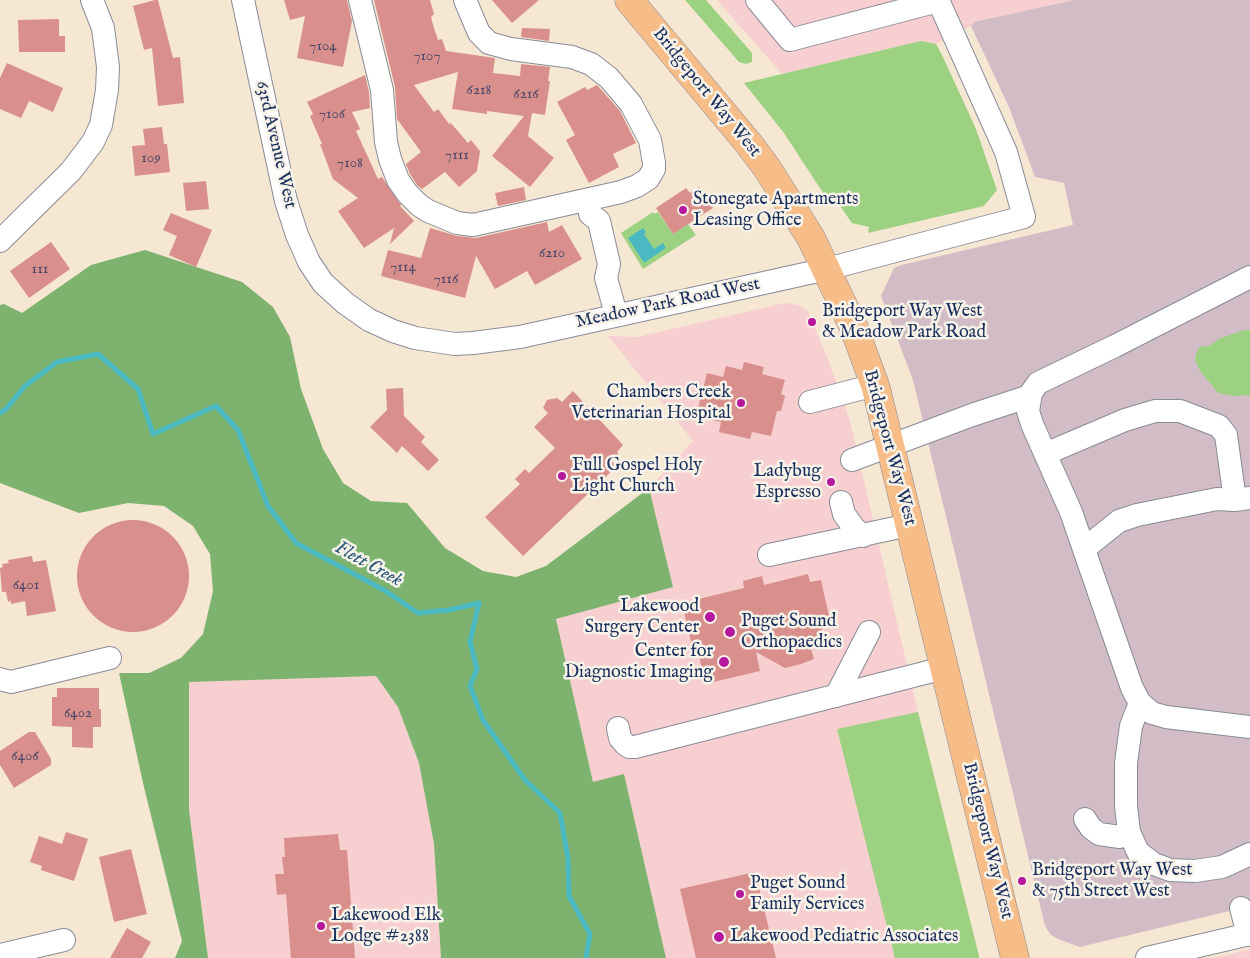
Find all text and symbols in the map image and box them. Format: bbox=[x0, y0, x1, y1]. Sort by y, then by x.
street label: Bridgeport Way West bbox=[647, 24, 765, 162]
house number: 7104 bbox=[309, 38, 337, 56]
house number: 7107 bbox=[414, 48, 440, 66]
street label: 63rd Avenue West bbox=[250, 79, 300, 211]
house number: 6218 bbox=[467, 82, 491, 100]
house number: 6216 bbox=[513, 86, 539, 104]
house number: 7106 bbox=[319, 106, 345, 124]
house number: 7111 bbox=[445, 147, 469, 165]
house number: 109 bbox=[141, 150, 161, 168]
house number: 7108 bbox=[337, 155, 363, 173]
place label: Stonegate Apartments Leasing Office bbox=[693, 189, 858, 232]
marker: Stonegate Apartments Leasing Office bbox=[677, 204, 689, 216]
house number: 6210 bbox=[539, 245, 565, 263]
house number: 7114 bbox=[390, 259, 416, 277]
house number: 111 bbox=[32, 261, 48, 279]
house number: 7116 bbox=[434, 271, 458, 289]
street label: Meadow Park Road West bbox=[574, 274, 762, 334]
place label: Bridgeport Way West & Meadow Park Road bbox=[822, 301, 986, 344]
marker: Bridgeport Way West & Meadow Park Road bbox=[806, 316, 818, 328]
street label: Bridgeport Way West bbox=[858, 368, 920, 528]
place label: Chambers Creek Veterinarian Hospital bbox=[571, 382, 731, 424]
marker: Chambers Creek Veterinarian Hospital bbox=[735, 397, 747, 409]
place label: Full Gospel Holy Light Church bbox=[572, 455, 702, 498]
place label: Ladybug Espresso bbox=[753, 461, 821, 504]
marker: Full Gospel Holy Light Church bbox=[556, 470, 568, 482]
marker: Ladybug Espresso bbox=[825, 476, 837, 488]
water label: Flett Creek bbox=[330, 537, 406, 593]
house number: 6401 bbox=[13, 577, 39, 595]
place label: Lakewood Surgery Center bbox=[585, 596, 699, 638]
marker: Lakewood Surgery Center bbox=[703, 610, 717, 624]
place label: Puget Sound Orthopaedics bbox=[741, 611, 842, 654]
marker: Puget Sound Orthopaedics bbox=[723, 625, 737, 639]
place label: Center for Diagnostic Imaging bbox=[565, 641, 713, 684]
marker: Center for Diagnostic Imaging bbox=[717, 655, 731, 669]
house number: 6402 bbox=[64, 705, 92, 723]
house number: 6406 bbox=[11, 748, 39, 766]
street label: Bridgeport Way West bbox=[957, 761, 1017, 921]
place label: Bridgeport Way West & 75th Street West bbox=[1032, 860, 1192, 902]
place label: Puget Sound Family Services bbox=[750, 873, 864, 916]
marker: Bridgeport Way West & 75th Street West bbox=[1016, 875, 1028, 887]
marker: Puget Sound Family Services bbox=[734, 888, 746, 900]
place label: Lakewood Elk Lodge #2388 bbox=[331, 905, 441, 948]
marker: Lakewood Elk Lodge #2388 bbox=[315, 920, 327, 932]
place label: Lakewood Pediatric Associates bbox=[730, 926, 958, 948]
marker: Lakewood Pediatric Associates bbox=[712, 930, 726, 944]

